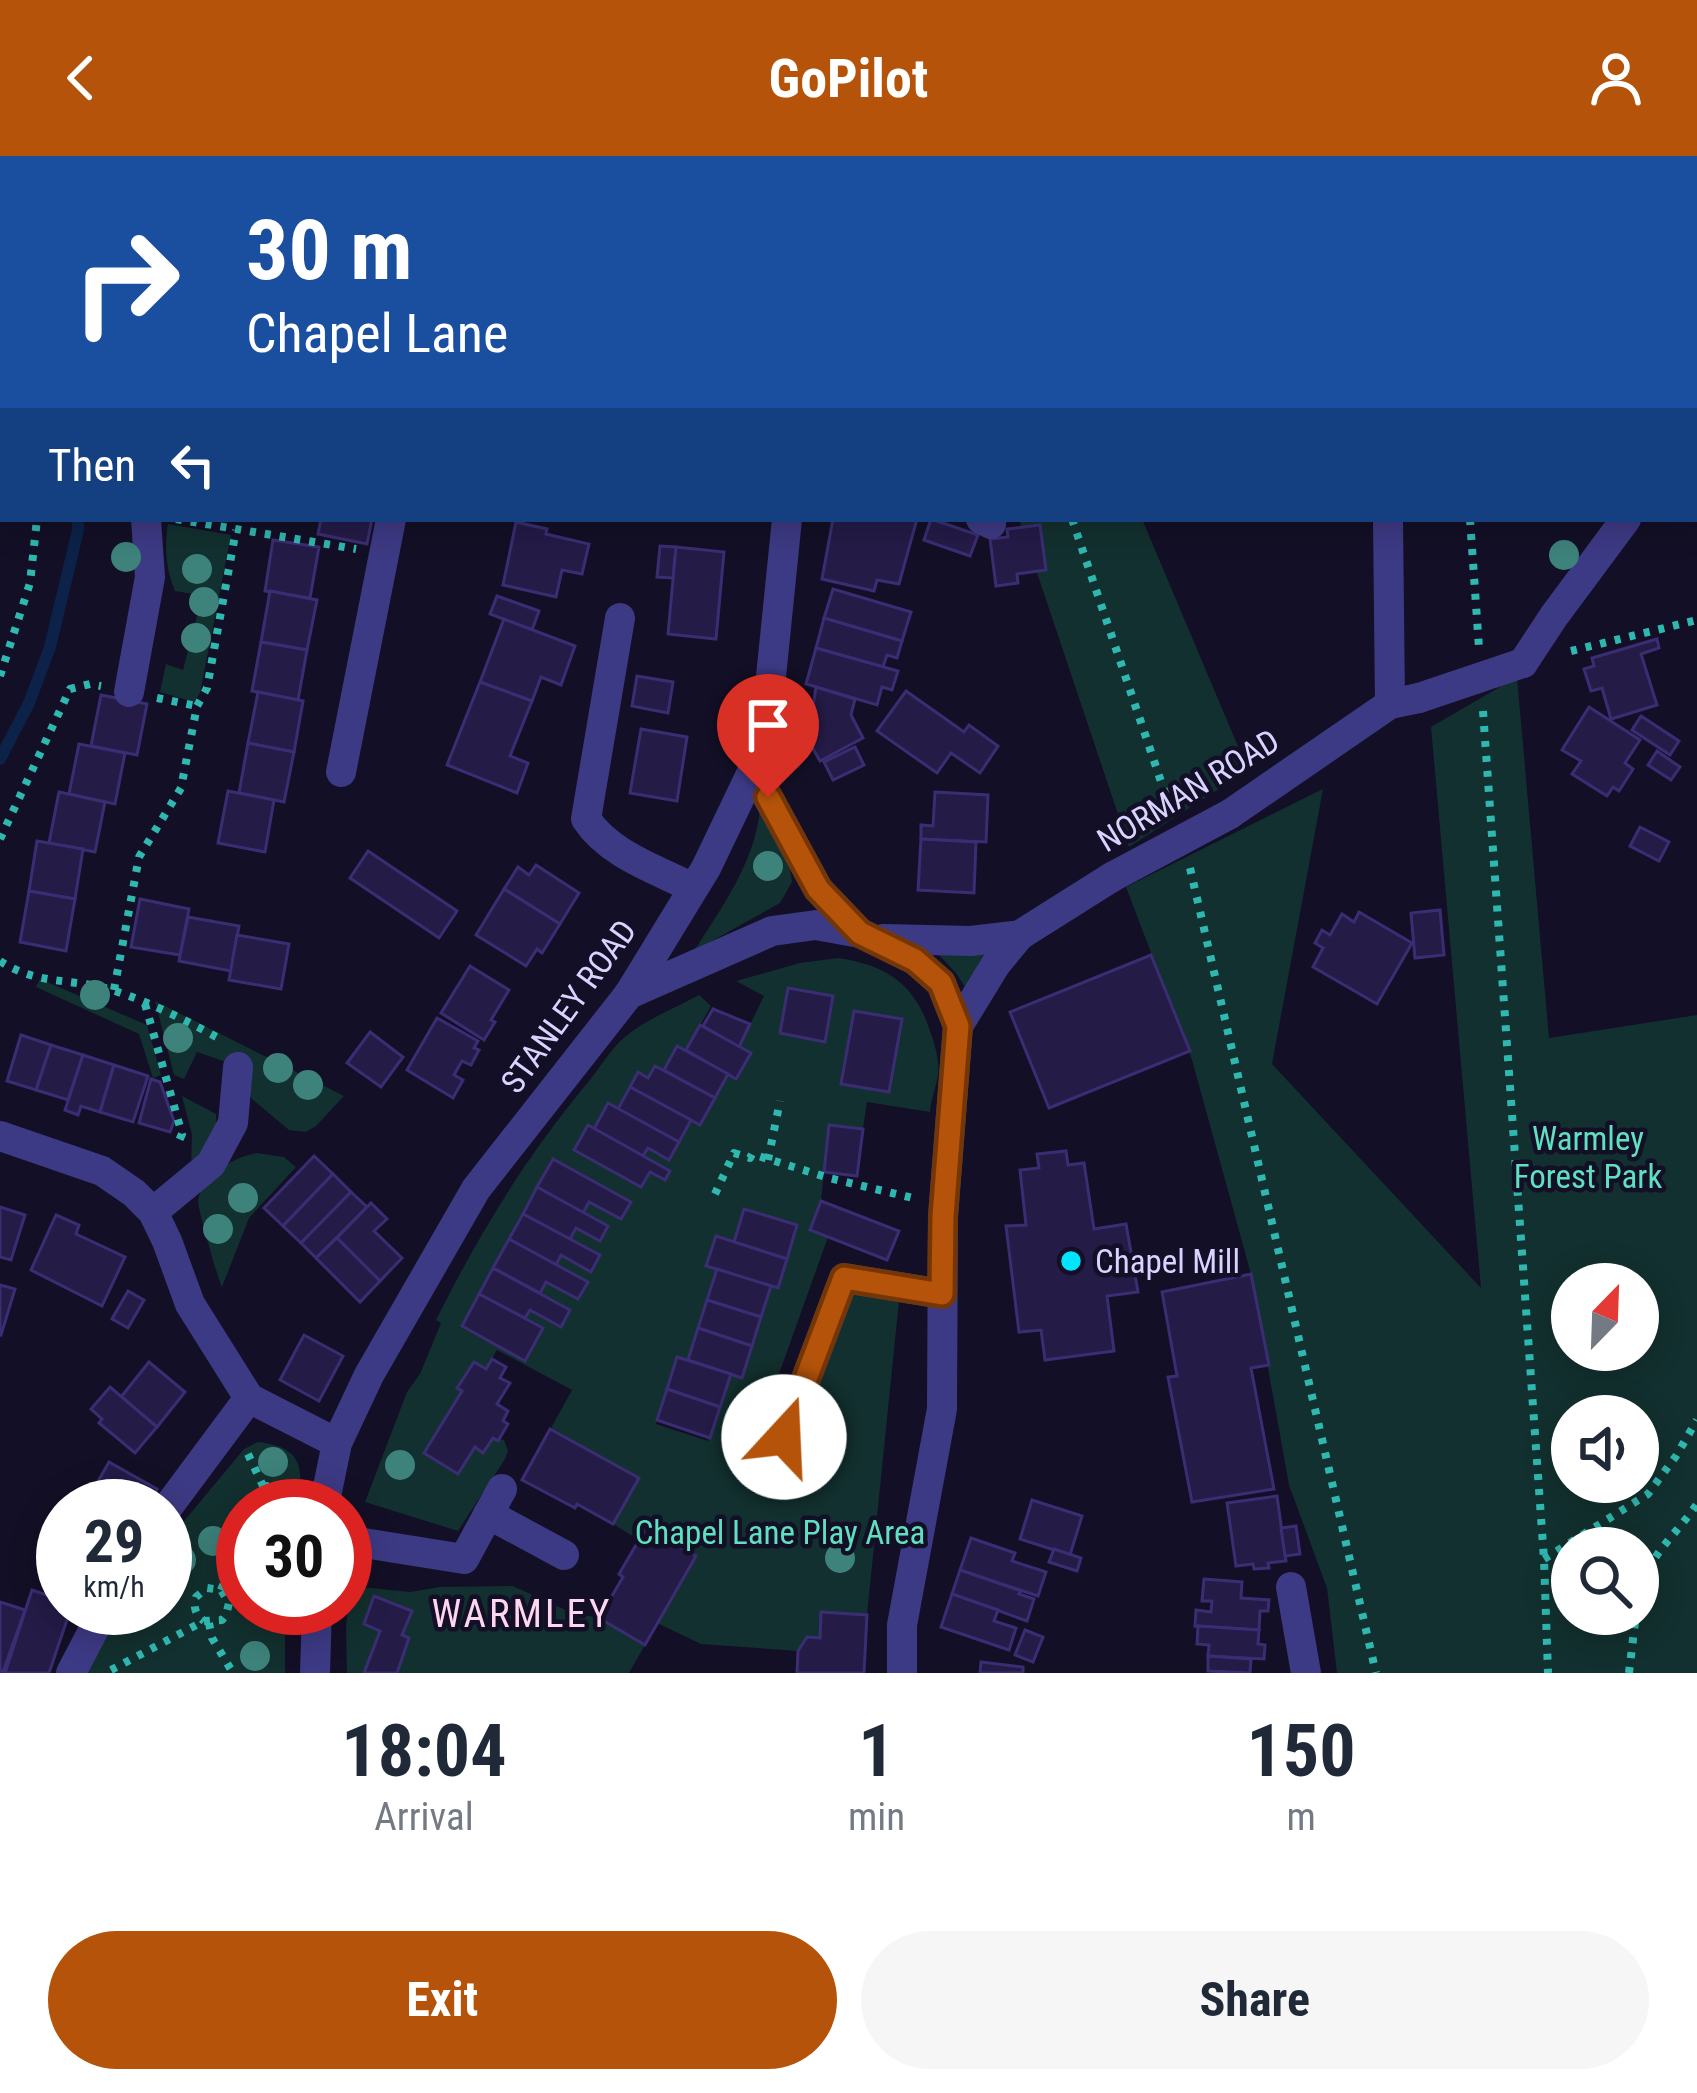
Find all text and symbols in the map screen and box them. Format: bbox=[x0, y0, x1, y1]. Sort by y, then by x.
icon: back bbox=[48, 45, 114, 111]
icon: person bbox=[1583, 45, 1649, 111]
text: GoPilot bbox=[769, 47, 928, 110]
text: 30 m bbox=[246, 201, 413, 300]
icon: right bbox=[48, 204, 204, 360]
text: Chapel Lane bbox=[246, 302, 508, 365]
icon: left bbox=[160, 432, 226, 498]
text: Then bbox=[48, 439, 136, 492]
pin bbox=[717, 674, 819, 797]
icon: arrive bbox=[735, 692, 801, 758]
street label: NORMAN ROAD bbox=[1090, 721, 1286, 860]
street label: STANLEY ROAD bbox=[493, 912, 644, 1100]
park label: Warmley Forest Park bbox=[1514, 1119, 1662, 1196]
place label: Chapel Mill bbox=[1095, 1242, 1240, 1281]
marker: Chapel Mill bbox=[1058, 1248, 1084, 1274]
north arrow bbox=[1551, 1263, 1659, 1371]
map controls bbox=[1551, 1263, 1659, 1635]
position arrow bbox=[721, 1374, 847, 1500]
button: sound bbox=[1551, 1395, 1659, 1503]
speed limit sign: 30 bbox=[216, 1479, 372, 1635]
text: 29 bbox=[84, 1506, 144, 1577]
park label: Chapel Lane Play Area bbox=[635, 1513, 925, 1552]
button: search bbox=[1551, 1527, 1659, 1635]
text: km/h bbox=[83, 1569, 145, 1604]
district label: WARMLEY bbox=[432, 1591, 612, 1637]
text: 18:04 bbox=[341, 1709, 507, 1794]
text: 1 bbox=[858, 1709, 895, 1794]
text: 150 bbox=[1246, 1709, 1356, 1794]
text: Arrival bbox=[374, 1794, 474, 1840]
text: min bbox=[848, 1794, 905, 1840]
text: m bbox=[1286, 1794, 1316, 1840]
button: Exit bbox=[48, 1931, 837, 2069]
button: Share bbox=[861, 1931, 1649, 2069]

